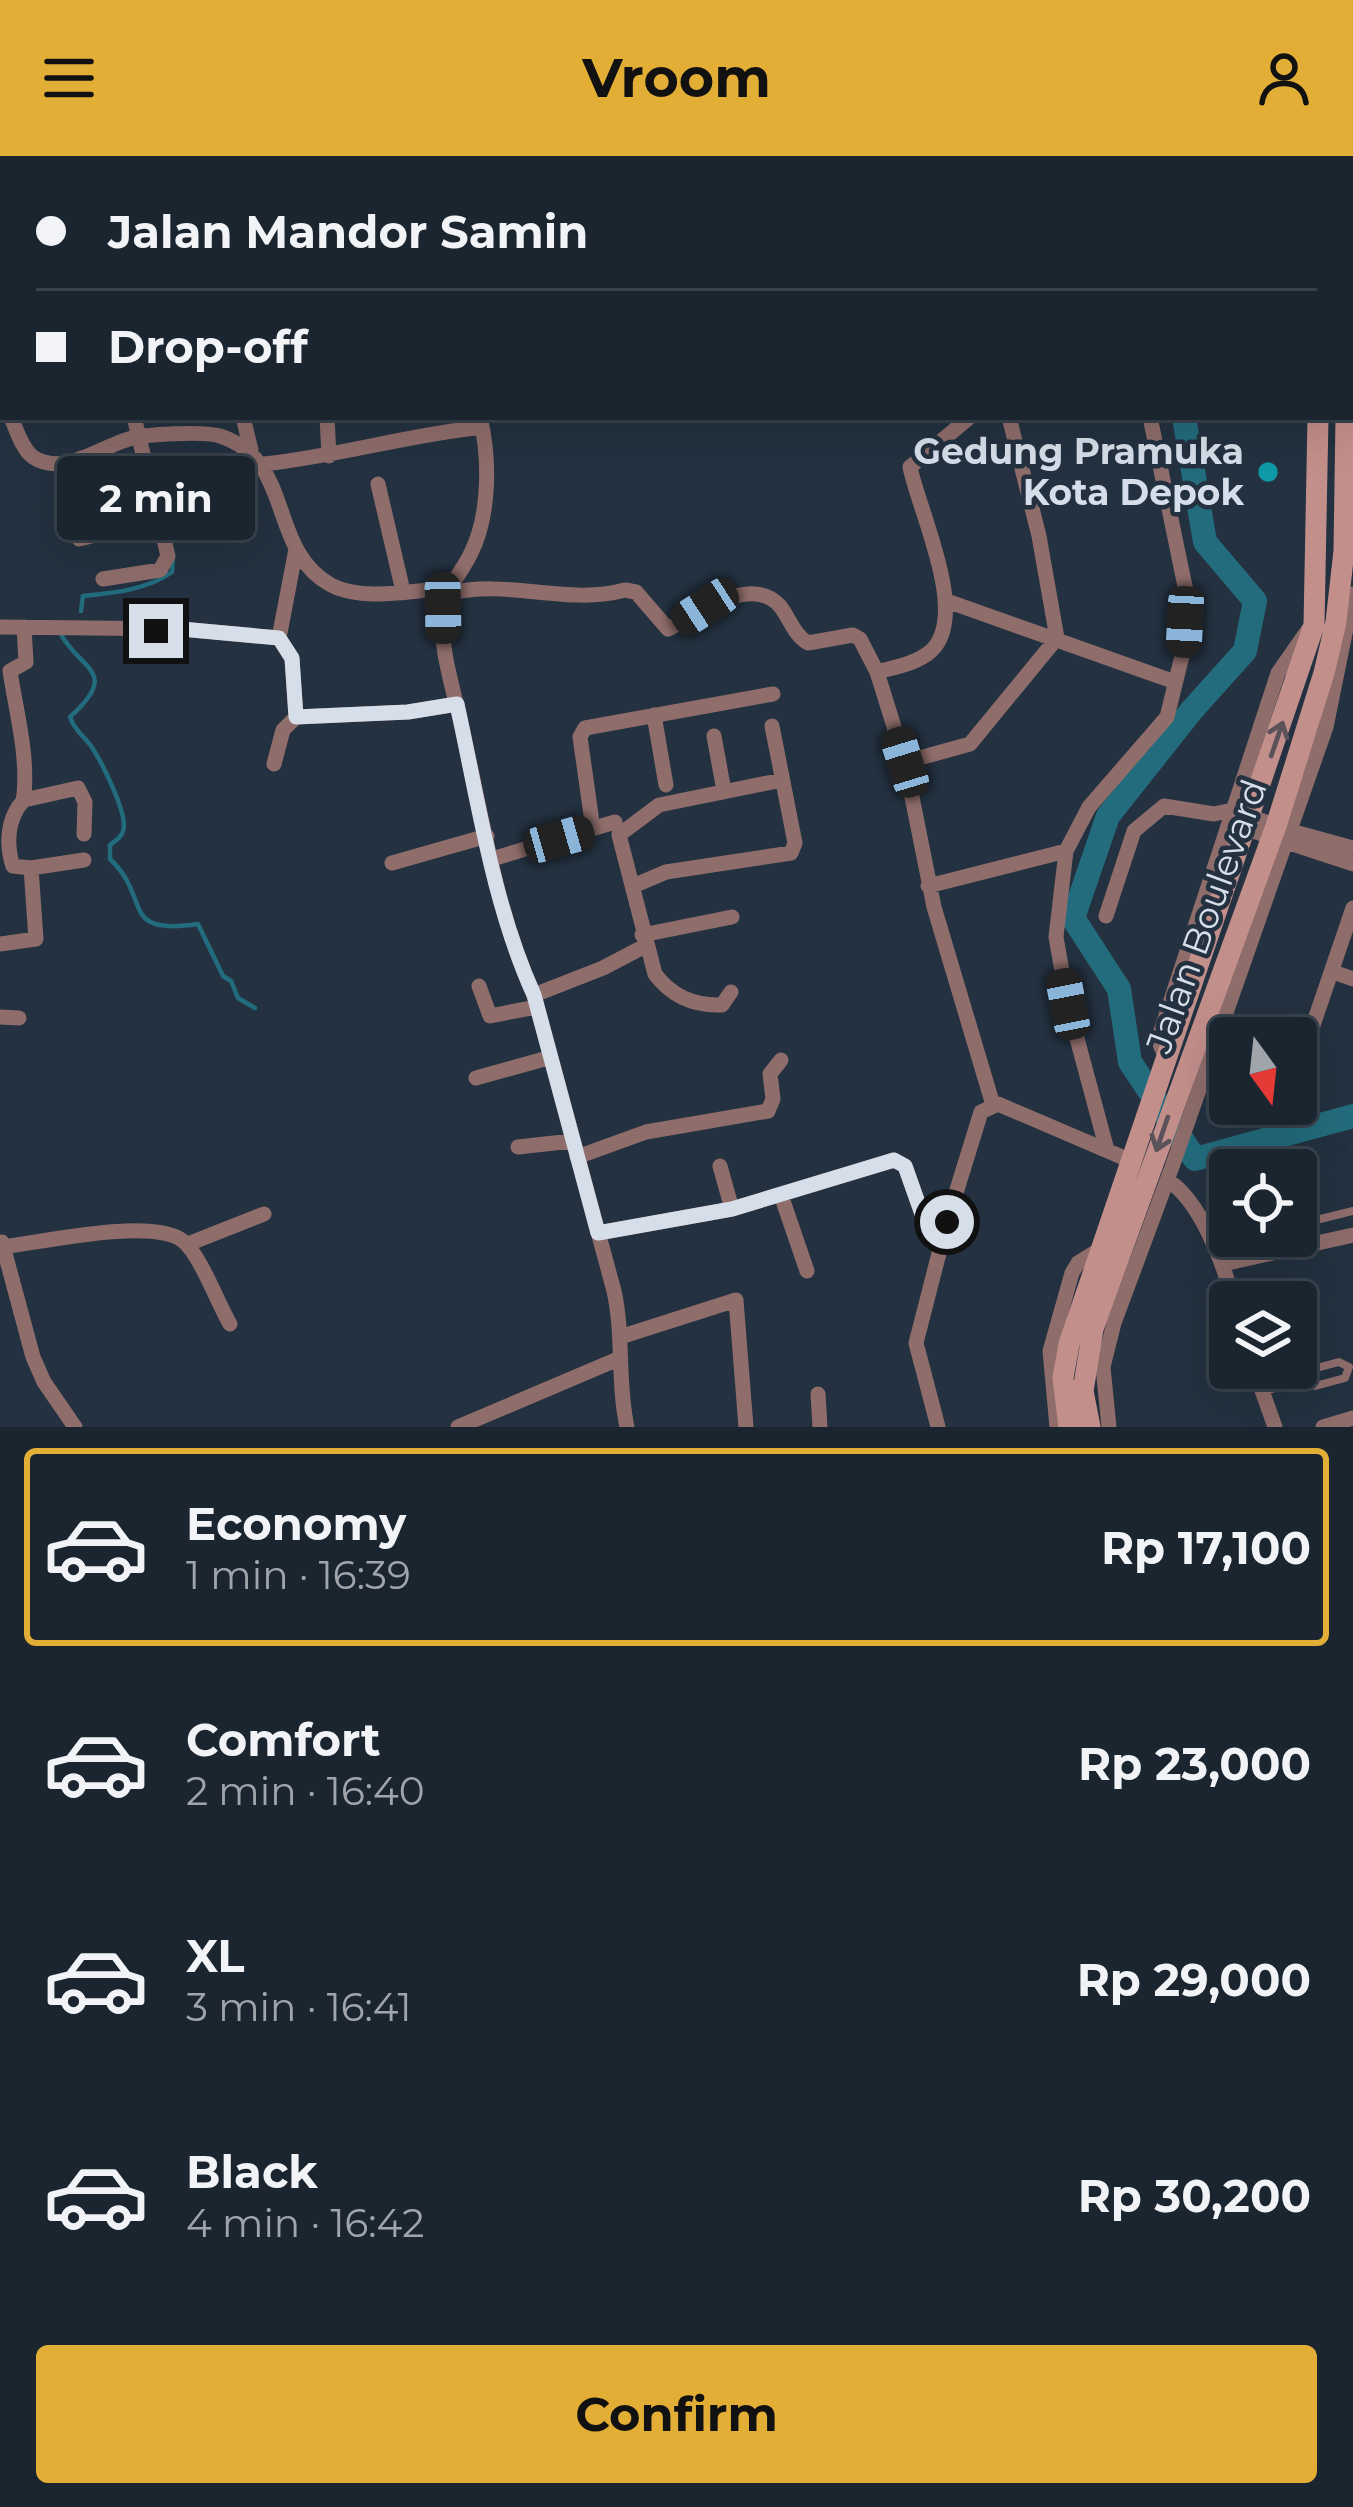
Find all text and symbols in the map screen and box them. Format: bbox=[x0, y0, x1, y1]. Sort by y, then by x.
icon: menu bbox=[36, 45, 102, 111]
text: Vroom bbox=[582, 45, 771, 111]
icon: person bbox=[1251, 45, 1317, 111]
text: Jalan Mandor Samin bbox=[108, 204, 588, 259]
text: Drop-off bbox=[108, 319, 308, 374]
place label: Gedung Pramuka Kota Depok bbox=[913, 429, 1244, 514]
callout: 2 min bbox=[57, 457, 255, 541]
marker: Gedung Pramuka Kota Depok bbox=[1255, 459, 1281, 485]
text: 2 min bbox=[99, 474, 213, 522]
car bbox=[424, 572, 462, 644]
car bbox=[665, 572, 745, 642]
car bbox=[1165, 585, 1205, 659]
route end bbox=[129, 604, 183, 658]
car bbox=[877, 722, 933, 802]
one-way arrow bbox=[1268, 722, 1289, 759]
street label: Jalan Boulevard bbox=[1136, 773, 1276, 1059]
car bbox=[519, 812, 599, 866]
car bbox=[1043, 965, 1093, 1043]
north arrow bbox=[1209, 1017, 1317, 1125]
map controls bbox=[1209, 1017, 1317, 1389]
one-way arrow bbox=[1150, 1115, 1171, 1152]
button: locate bbox=[1209, 1149, 1317, 1257]
route start bbox=[920, 1195, 974, 1249]
button: layers bbox=[1209, 1281, 1317, 1389]
icon: car bbox=[42, 1493, 150, 1601]
text: Economy bbox=[186, 1496, 406, 1551]
text: Rp 17,100 bbox=[1101, 1520, 1311, 1575]
text: 1 min · 16:39 bbox=[186, 1551, 411, 1599]
icon: car bbox=[42, 1709, 150, 1817]
text: Comfort bbox=[186, 1712, 381, 1767]
text: Rp 23,000 bbox=[1078, 1736, 1311, 1791]
text: 2 min · 16:40 bbox=[186, 1767, 425, 1815]
icon: car bbox=[42, 1925, 150, 2033]
text: XL bbox=[186, 1928, 244, 1983]
text: Rp 29,000 bbox=[1077, 1952, 1311, 2007]
text: 3 min · 16:41 bbox=[186, 1983, 412, 2031]
icon: car bbox=[42, 2141, 150, 2249]
text: Black bbox=[186, 2144, 318, 2199]
text: Rp 30,200 bbox=[1078, 2168, 1311, 2223]
text: 4 min · 16:42 bbox=[186, 2199, 424, 2247]
button: Confirm bbox=[36, 2345, 1317, 2483]

